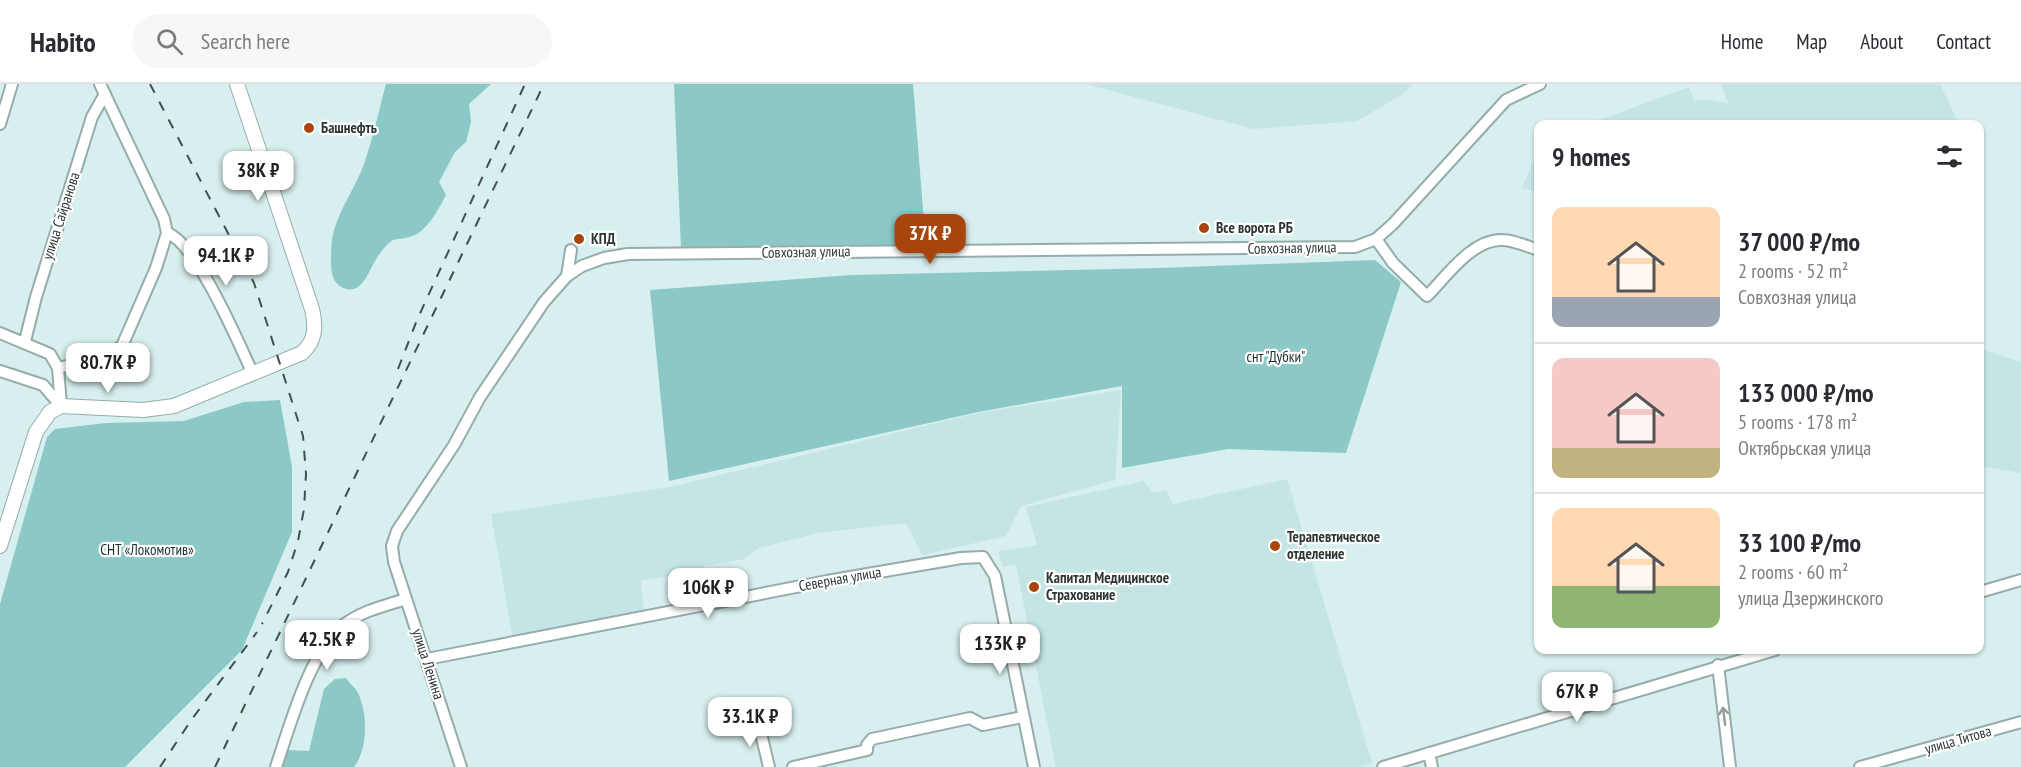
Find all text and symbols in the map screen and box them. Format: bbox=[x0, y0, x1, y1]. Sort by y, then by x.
search box bbox=[132, 14, 552, 68]
text: Habito bbox=[30, 23, 96, 60]
icon: search bbox=[153, 25, 186, 58]
text: Search here bbox=[201, 27, 290, 55]
text: Home bbox=[1721, 28, 1763, 55]
text: Map bbox=[1796, 28, 1827, 55]
text: About bbox=[1860, 28, 1903, 55]
text: Contact bbox=[1936, 28, 1991, 55]
place label: Башнефть bbox=[321, 118, 377, 137]
marker: Башнефть bbox=[302, 121, 316, 135]
text: 9 homes bbox=[1552, 140, 1630, 173]
icon: filters bbox=[1933, 140, 1966, 173]
pin: 38K ₽ bbox=[216, 151, 300, 202]
text: 38K ₽ bbox=[237, 157, 279, 183]
street label: улица Сайранова bbox=[37, 170, 84, 262]
pin: 37K ₽ bbox=[888, 214, 972, 265]
place label: Все ворота РБ bbox=[1216, 218, 1293, 237]
text: 37K ₽ bbox=[909, 220, 951, 246]
marker: Все ворота РБ bbox=[1197, 221, 1211, 235]
text: 37 000 ₽/mo bbox=[1738, 225, 1860, 258]
place label: КПД bbox=[591, 229, 616, 248]
icon: home bbox=[1600, 231, 1672, 303]
marker: КПД bbox=[572, 232, 586, 246]
pin: 94.1K ₽ bbox=[171, 236, 281, 287]
street label: Совхозная улица bbox=[1247, 237, 1337, 258]
street label: Совхозная улица bbox=[761, 241, 851, 262]
text: 94.1K ₽ bbox=[198, 242, 254, 268]
text: 2 rooms · 52 m² bbox=[1738, 258, 1848, 284]
text: Совхозная улица bbox=[1738, 284, 1856, 310]
pin: 80.7K ₽ bbox=[53, 343, 163, 394]
park label: снт "Дубки" bbox=[1247, 347, 1305, 366]
text: 80.7K ₽ bbox=[80, 349, 136, 375]
text: 133 000 ₽/mo bbox=[1738, 376, 1874, 409]
icon: home bbox=[1600, 382, 1672, 454]
text: 5 rooms · 178 m² bbox=[1738, 409, 1857, 435]
text: Октябрьская улица bbox=[1738, 435, 1871, 461]
text: 33 100 ₽/mo bbox=[1738, 526, 1861, 559]
place label: Терапевтическое отделение bbox=[1287, 527, 1380, 563]
icon: home bbox=[1600, 532, 1672, 604]
marker: Терапевтическое отделение bbox=[1268, 539, 1282, 553]
park label: СНТ «Локомотив» bbox=[100, 540, 194, 559]
text: 2 rooms · 60 m² bbox=[1738, 559, 1848, 585]
street label: Северная улица bbox=[797, 562, 883, 595]
pin: 106K ₽ bbox=[659, 568, 757, 619]
place label: Капитал Медицинское Страхование bbox=[1046, 568, 1169, 604]
text: 106K ₽ bbox=[682, 574, 734, 600]
marker: Капитал Медицинское Страхование bbox=[1027, 580, 1041, 594]
text: улица Дзержинского bbox=[1738, 585, 1883, 611]
pin: 42.5K ₽ bbox=[272, 620, 382, 671]
pin: 133K ₽ bbox=[951, 624, 1049, 675]
text: 42.5K ₽ bbox=[299, 626, 355, 652]
street label: улица Ленина bbox=[408, 626, 449, 702]
text: 133K ₽ bbox=[974, 630, 1026, 656]
pin: 67K ₽ bbox=[1535, 672, 1619, 723]
text: 67K ₽ bbox=[1556, 678, 1598, 704]
pin: 33.1K ₽ bbox=[695, 697, 805, 748]
text: 33.1K ₽ bbox=[722, 703, 778, 729]
one-way arrow bbox=[1718, 707, 1729, 727]
street label: улица Титова bbox=[1922, 721, 1993, 758]

